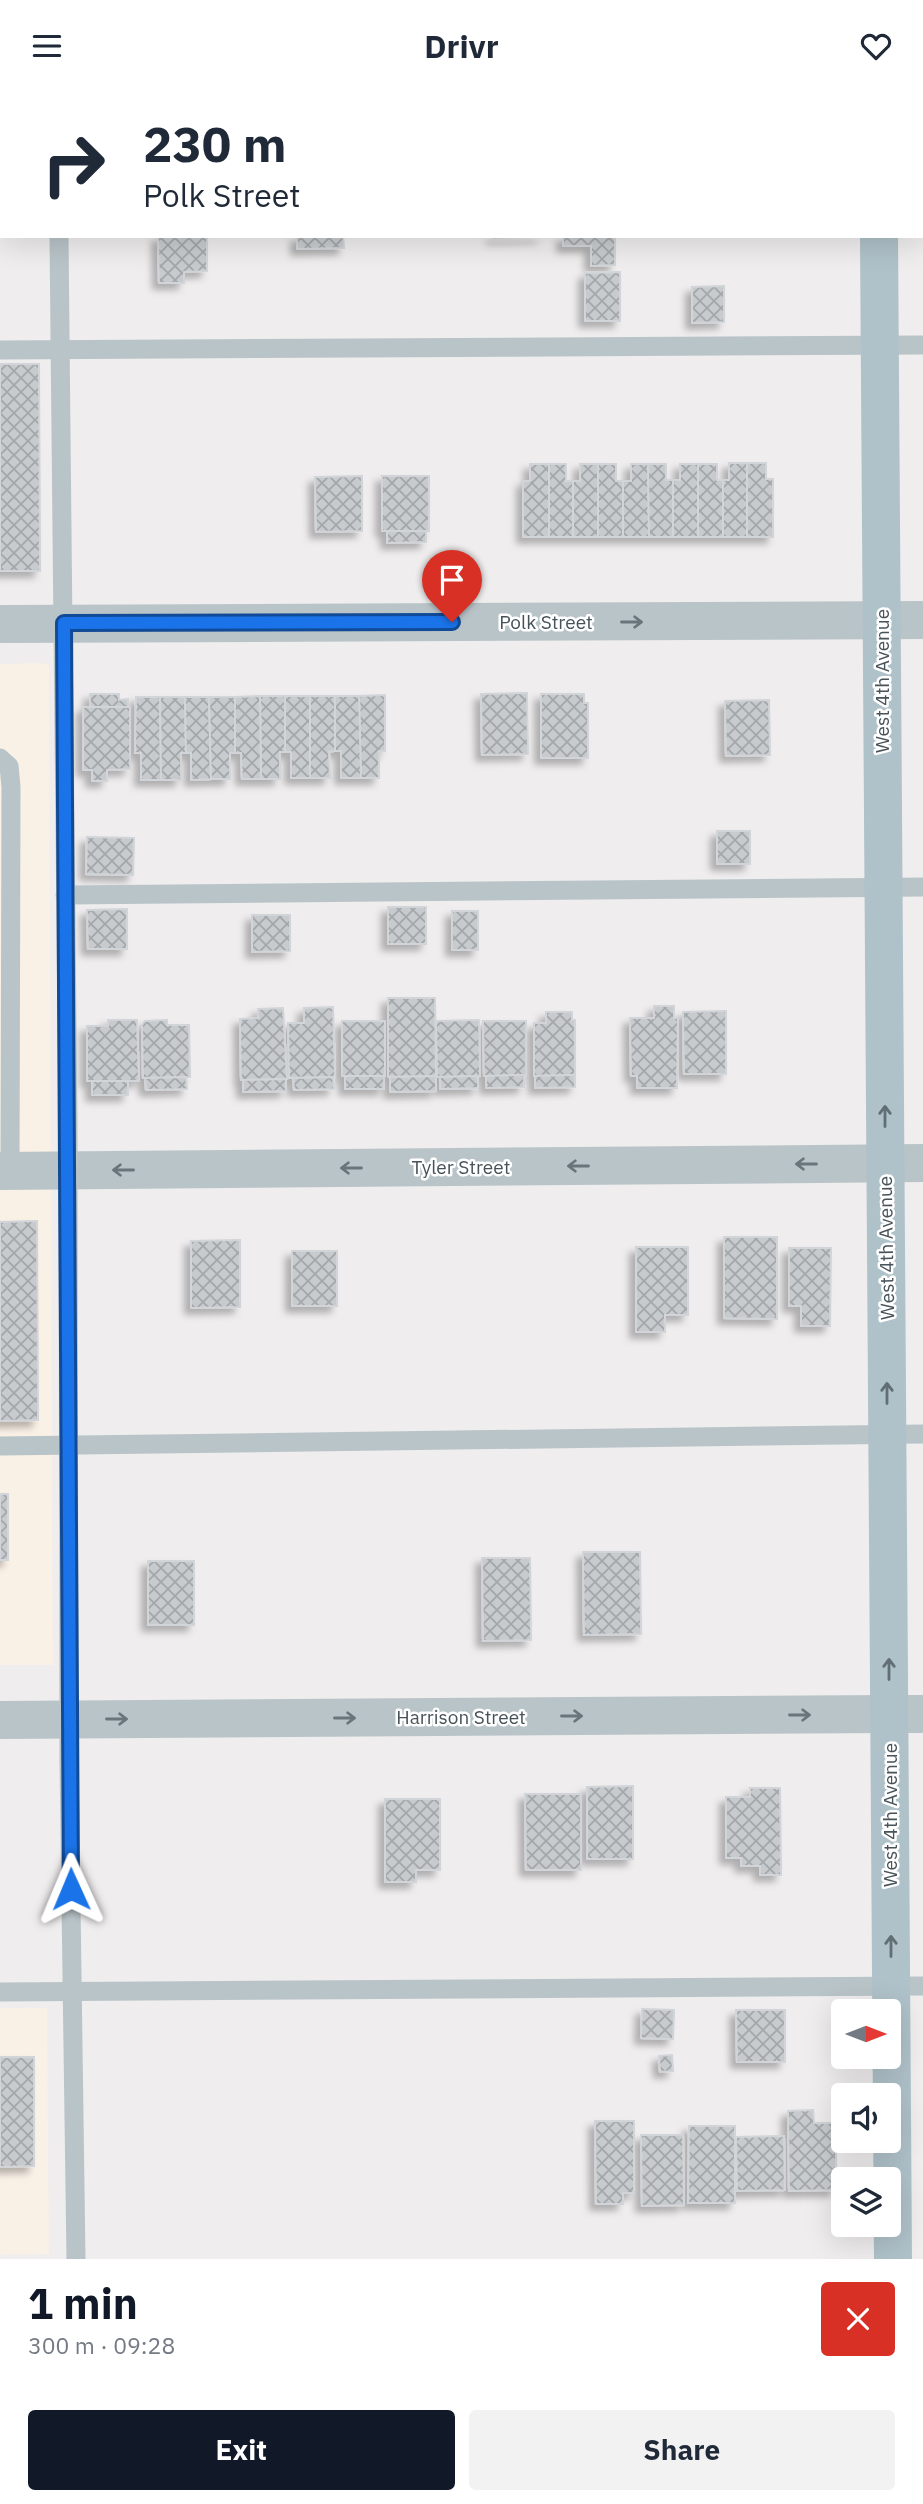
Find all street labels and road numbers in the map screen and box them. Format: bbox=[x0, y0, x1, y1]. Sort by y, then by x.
street label: West 4th Avenue bbox=[870, 609, 894, 753]
street label: Polk Street bbox=[499, 610, 593, 634]
street label: Tyler Street bbox=[412, 1155, 510, 1179]
street label: West 4th Avenue bbox=[873, 1176, 899, 1320]
street label: Harrison Street bbox=[396, 1705, 526, 1729]
street label: West 4th Avenue bbox=[878, 1743, 902, 1887]

